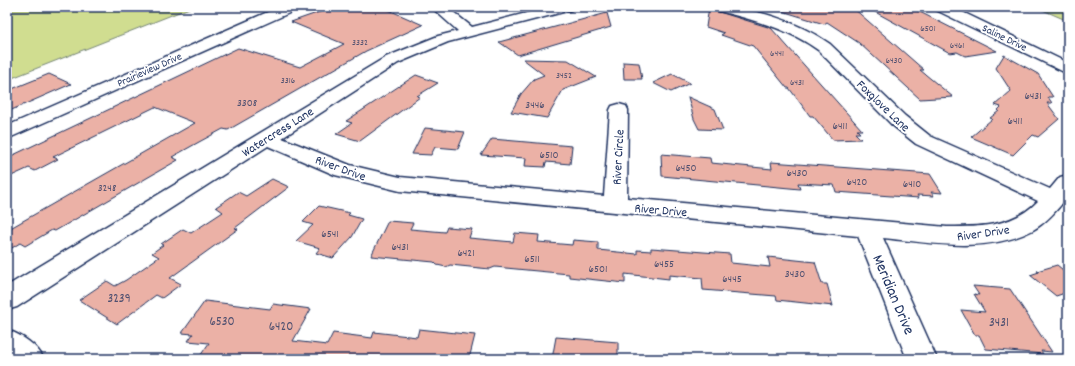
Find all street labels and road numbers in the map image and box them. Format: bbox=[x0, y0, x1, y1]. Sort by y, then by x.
street label: Saline Drive bbox=[979, 21, 1029, 57]
street label: Prairieview Drive bbox=[115, 49, 185, 92]
street label: Foxglove Lane bbox=[851, 76, 914, 138]
street label: Watercress Lane bbox=[239, 103, 318, 163]
street label: River Circle bbox=[609, 129, 630, 185]
street label: River Drive bbox=[312, 151, 368, 187]
street label: River Drive bbox=[634, 200, 688, 223]
street label: River Drive bbox=[956, 221, 1011, 248]
street label: Meridian Drive bbox=[865, 251, 920, 339]

